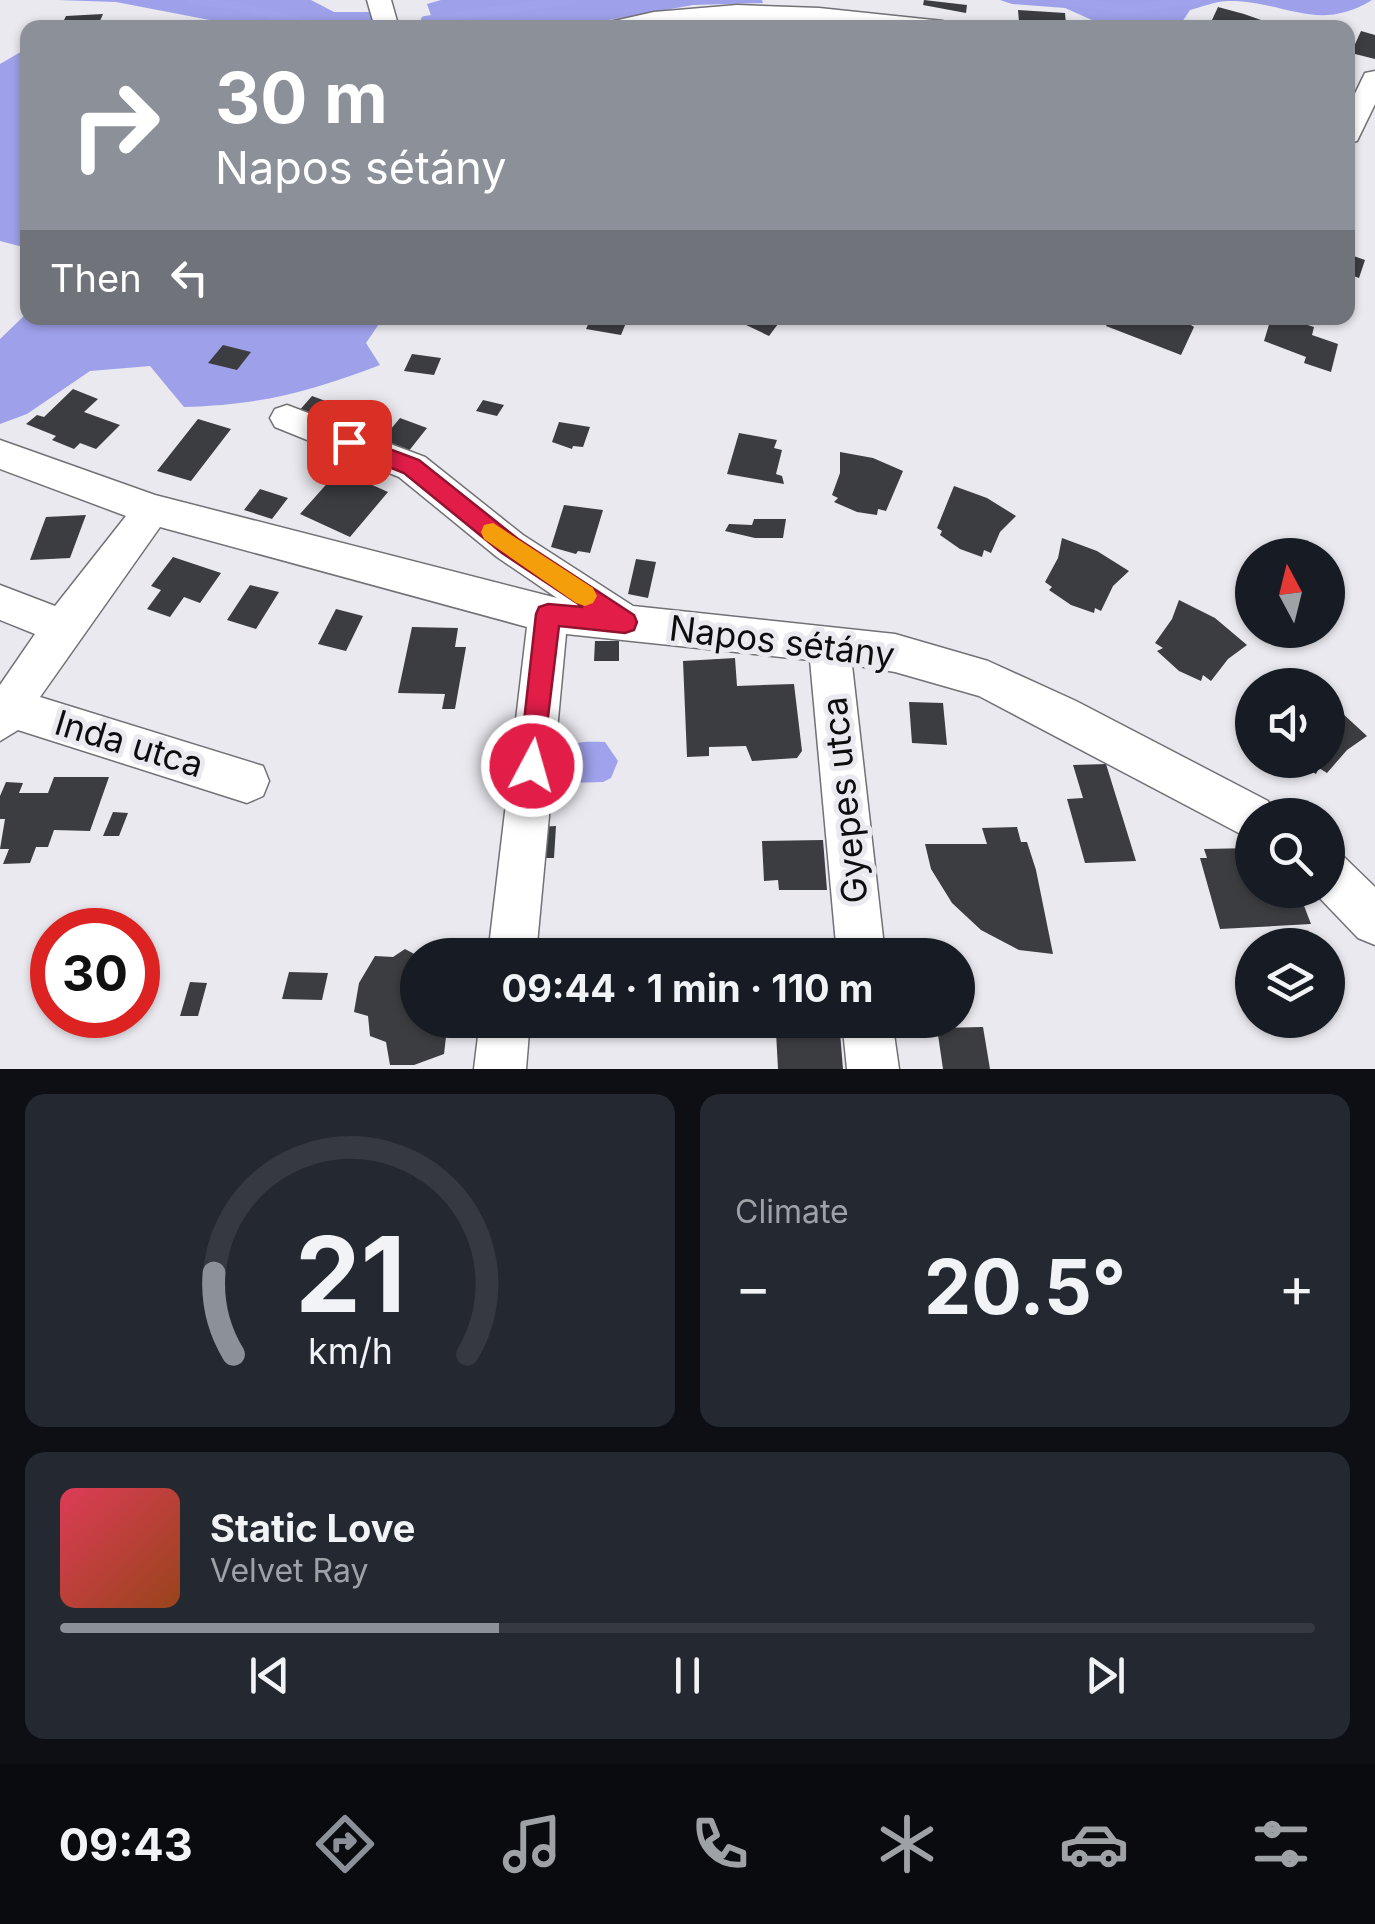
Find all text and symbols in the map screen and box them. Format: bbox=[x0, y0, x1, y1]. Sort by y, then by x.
text: 30 m bbox=[215, 55, 388, 140]
icon: right bbox=[50, 60, 180, 190]
text: Napos sétány bbox=[215, 140, 507, 195]
icon: left bbox=[162, 250, 217, 305]
text: Then bbox=[50, 255, 142, 301]
pin bbox=[307, 400, 392, 485]
icon: arrive bbox=[322, 415, 377, 470]
north arrow bbox=[1235, 538, 1345, 648]
map controls bbox=[1235, 538, 1345, 1038]
street label: Napos sétány bbox=[667, 606, 897, 676]
button: sound bbox=[1235, 668, 1345, 778]
street label: Gyepes utca bbox=[812, 695, 876, 905]
street label: Inda utca bbox=[50, 701, 208, 785]
position arrow bbox=[480, 714, 584, 818]
button: search bbox=[1235, 798, 1345, 908]
speed limit sign: 30 bbox=[30, 908, 160, 1038]
button: layers bbox=[1235, 928, 1345, 1038]
text: 09:44 · 1 min · 110 m bbox=[502, 965, 873, 1011]
text: Climate bbox=[735, 1192, 849, 1231]
text: 21 bbox=[295, 1211, 405, 1337]
text: 20.5° bbox=[924, 1241, 1126, 1332]
text: − bbox=[735, 1254, 771, 1320]
text: + bbox=[1279, 1254, 1315, 1320]
text: km/h bbox=[308, 1329, 392, 1373]
text: Static Love bbox=[210, 1505, 415, 1551]
text: Velvet Ray bbox=[210, 1551, 368, 1590]
icon: previous bbox=[242, 1648, 297, 1703]
icon: pause bbox=[660, 1648, 715, 1703]
icon: next bbox=[1078, 1648, 1133, 1703]
icon: directions bbox=[310, 1809, 380, 1879]
icon: music bbox=[497, 1809, 567, 1879]
icon: phone bbox=[685, 1809, 755, 1879]
icon: climate bbox=[872, 1809, 942, 1879]
icon: car bbox=[1059, 1809, 1129, 1879]
icon: filters bbox=[1246, 1809, 1316, 1879]
text: 09:43 bbox=[59, 1817, 193, 1872]

